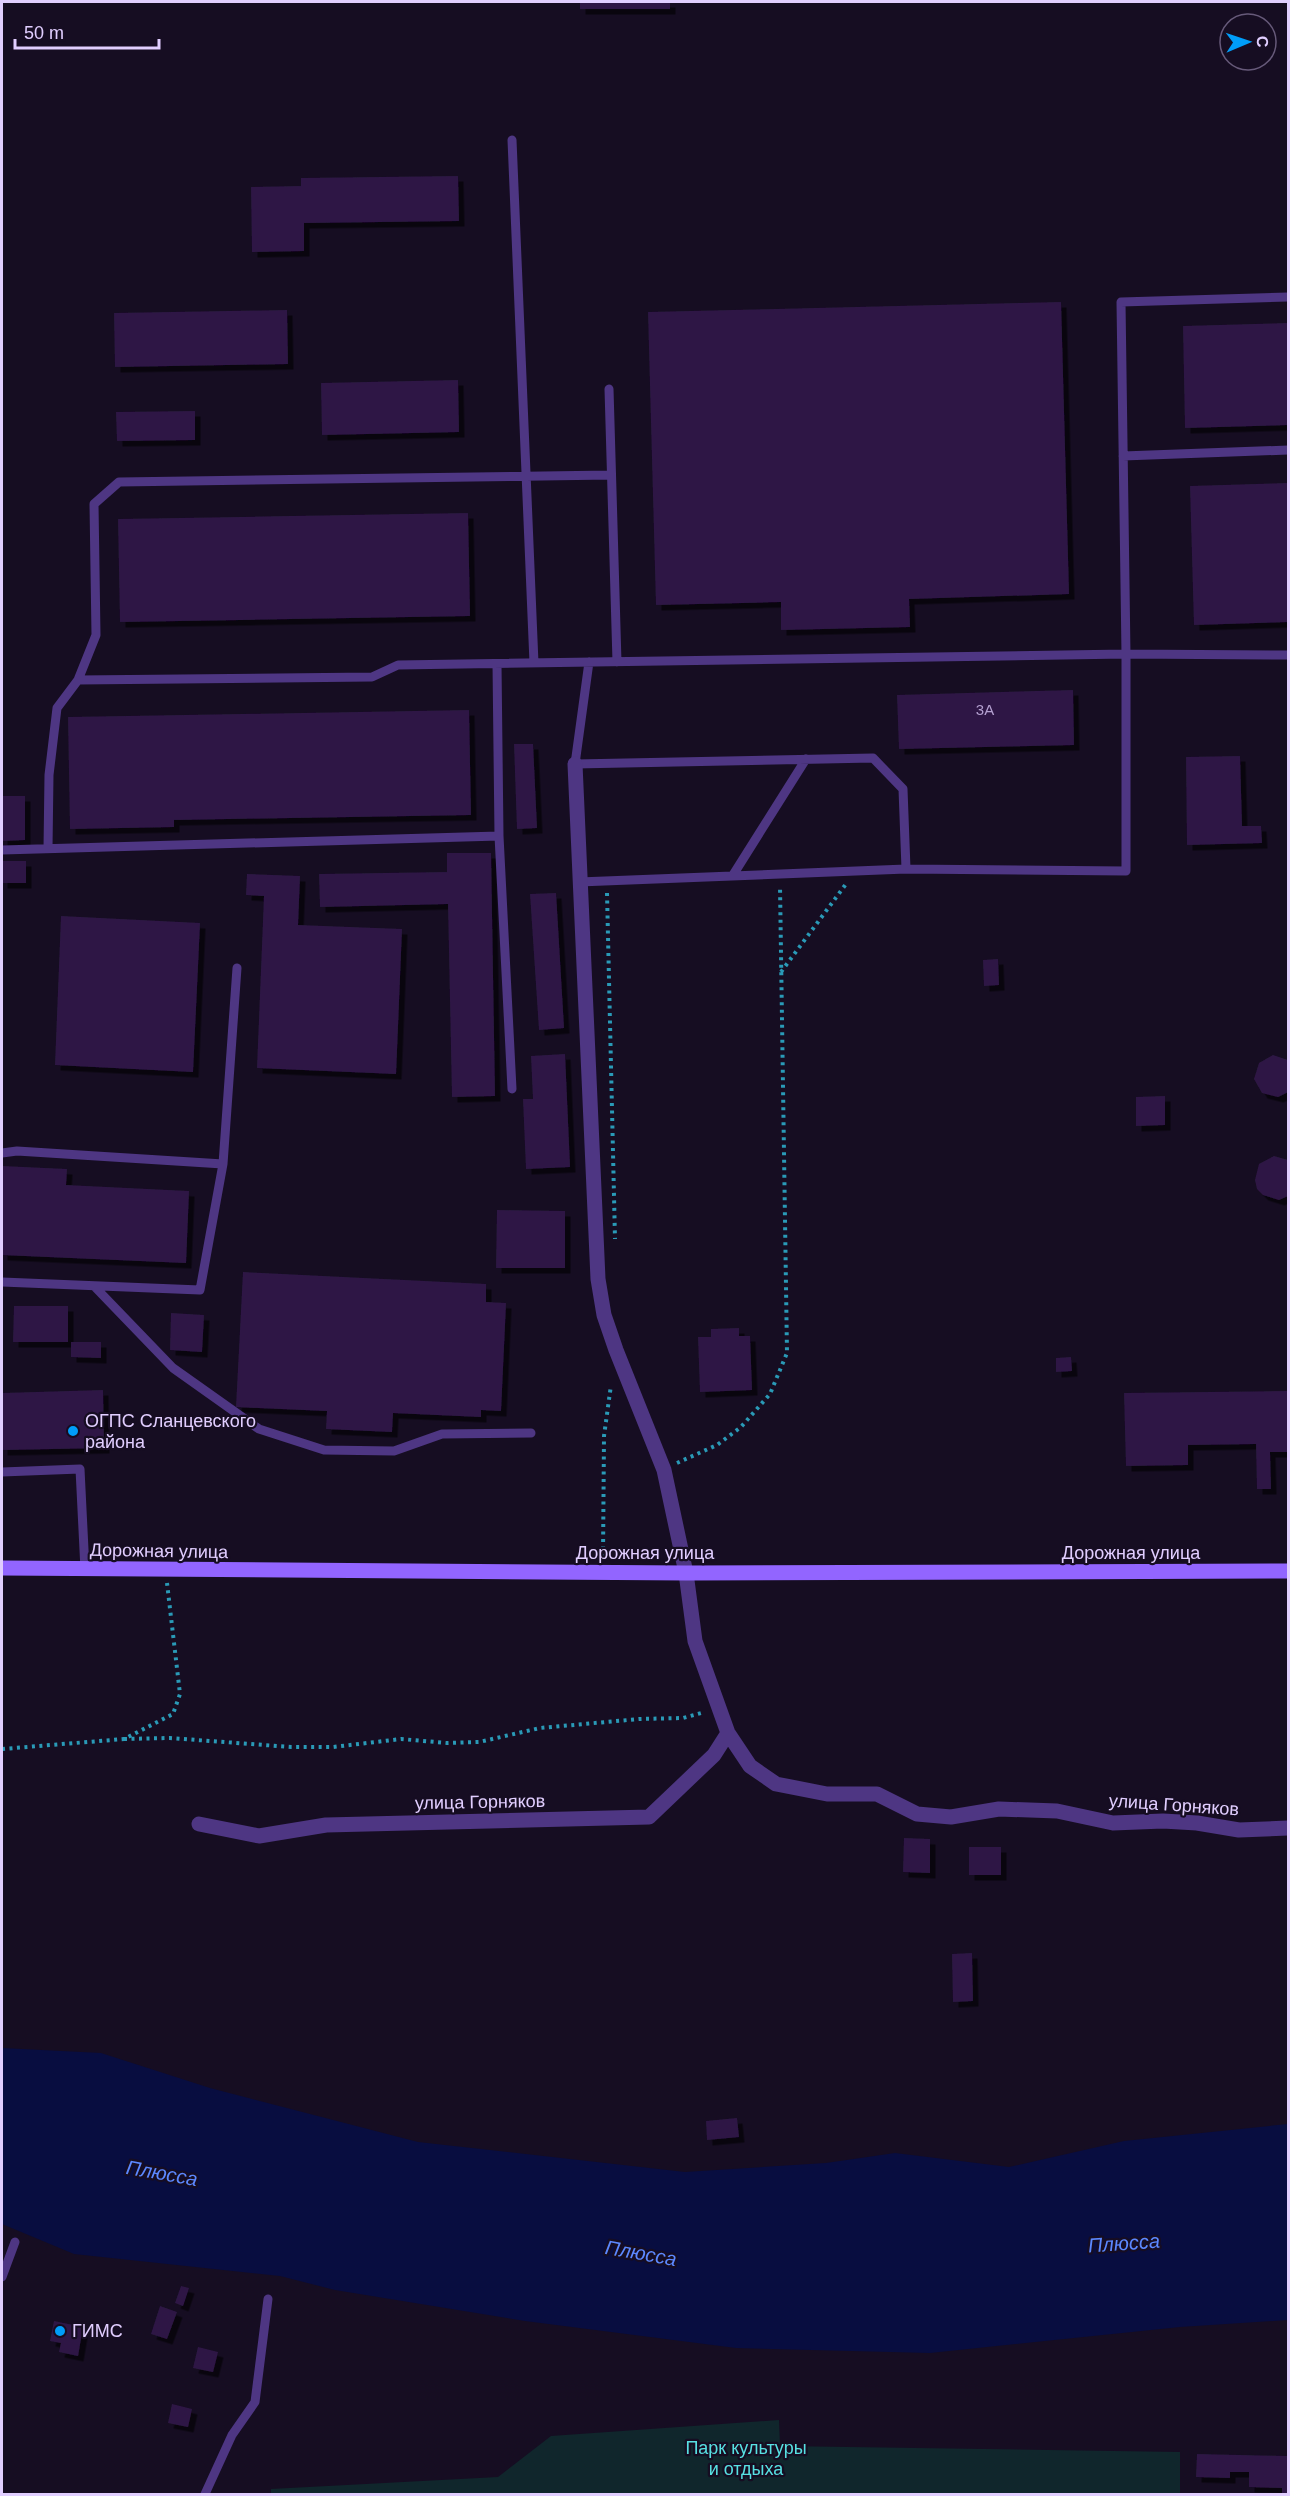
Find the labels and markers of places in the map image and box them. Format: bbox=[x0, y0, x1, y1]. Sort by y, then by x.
place label: ОГПС Сланцевского района bbox=[85, 1411, 256, 1452]
marker: ОГПС Сланцевского района bbox=[66, 1424, 80, 1438]
place label: ГИМС bbox=[72, 2321, 123, 2341]
marker: ГИМС bbox=[53, 2324, 67, 2338]

